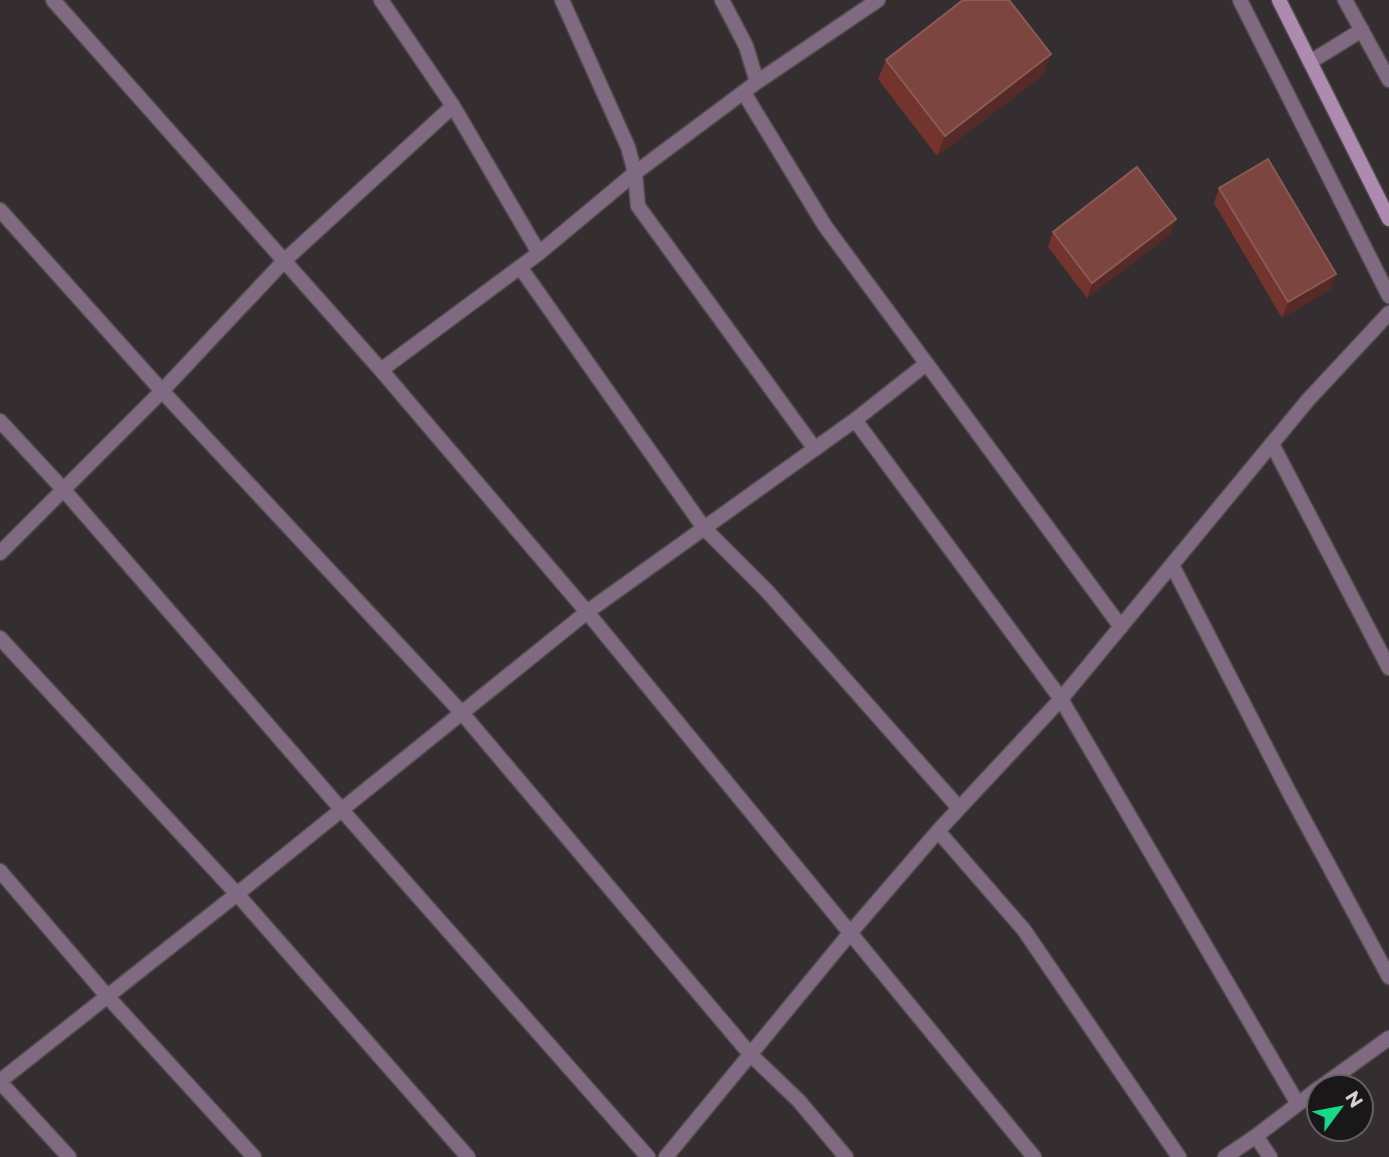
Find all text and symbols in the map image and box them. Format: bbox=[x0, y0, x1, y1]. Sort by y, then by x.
north arrow bbox=[1305, 1073, 1375, 1143]
text: N bbox=[1340, 1087, 1368, 1112]

